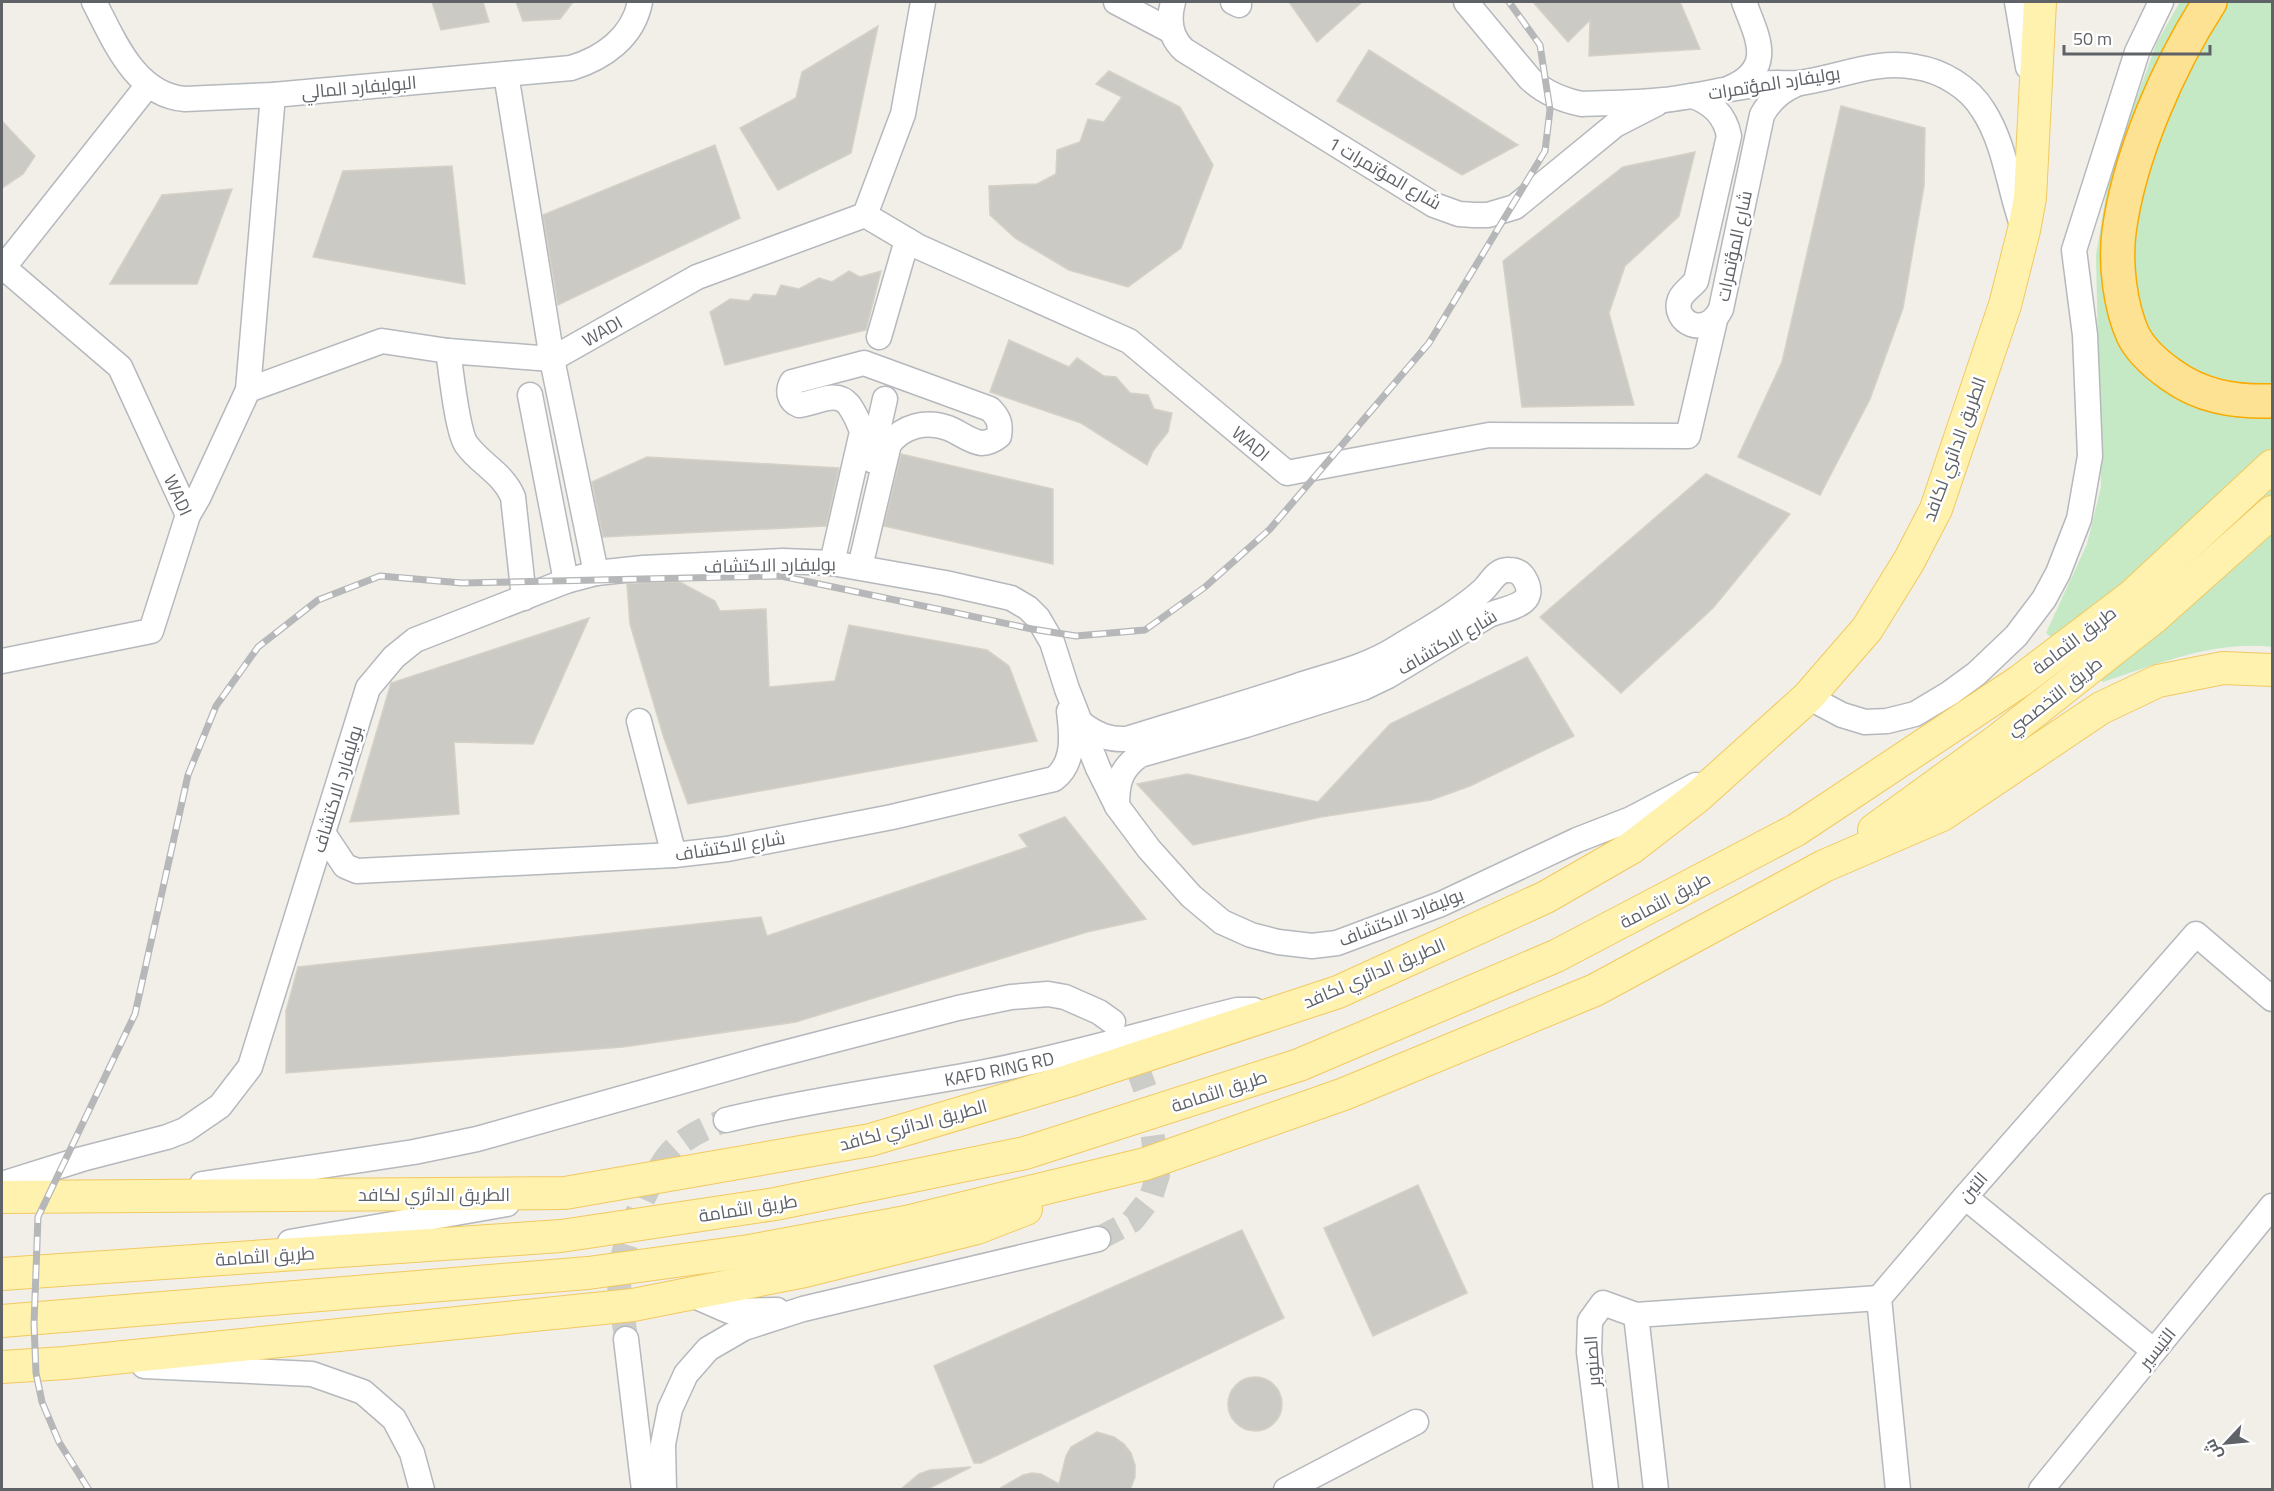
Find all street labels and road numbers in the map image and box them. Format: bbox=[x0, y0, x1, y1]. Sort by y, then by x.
street label: بوليفارد المؤتمرات bbox=[1706, 59, 1842, 107]
street label: البوليفارد المالي bbox=[300, 69, 418, 106]
street label: شارع المؤتمرات 1 bbox=[1323, 130, 1447, 216]
street label: شارع المؤتمرات bbox=[1709, 188, 1759, 304]
street label: WADI bbox=[577, 309, 627, 353]
street label: الطريق الدائري لكافد bbox=[1915, 373, 1994, 525]
street label: WADI bbox=[1226, 419, 1276, 467]
street label: WADI bbox=[158, 470, 200, 520]
street label: بوليفارد الاكتشاف bbox=[704, 550, 836, 580]
street label: طريق الثمامة bbox=[2026, 599, 2122, 681]
street label: شارع الاكتشاف bbox=[1392, 603, 1502, 681]
street label: طريق التخصصي bbox=[2000, 650, 2108, 742]
street label: بوليفارد الاكتشاف bbox=[305, 722, 369, 856]
street label: شارع الاكتشاف bbox=[673, 824, 787, 868]
street label: طريق الثمامة bbox=[1615, 865, 1715, 935]
street label: بوليفارد الاكتشاف bbox=[1335, 881, 1467, 953]
street label: الطريق الدائري لكافد bbox=[1299, 931, 1450, 1016]
street label: KAFD RING RD bbox=[942, 1044, 1057, 1093]
street label: طريق الثمامة bbox=[1167, 1063, 1271, 1119]
street label: الطريق الدائري لكافد bbox=[836, 1092, 990, 1159]
street label: التين bbox=[1952, 1166, 1994, 1208]
street label: الطريق الدائري لكافد bbox=[358, 1181, 510, 1209]
street label: طريق الثمامة bbox=[697, 1187, 799, 1229]
street label: طريق الثمامة bbox=[214, 1239, 316, 1273]
street label: التيسير bbox=[2131, 1321, 2182, 1375]
street label: الصنوبر bbox=[1577, 1335, 1607, 1388]

